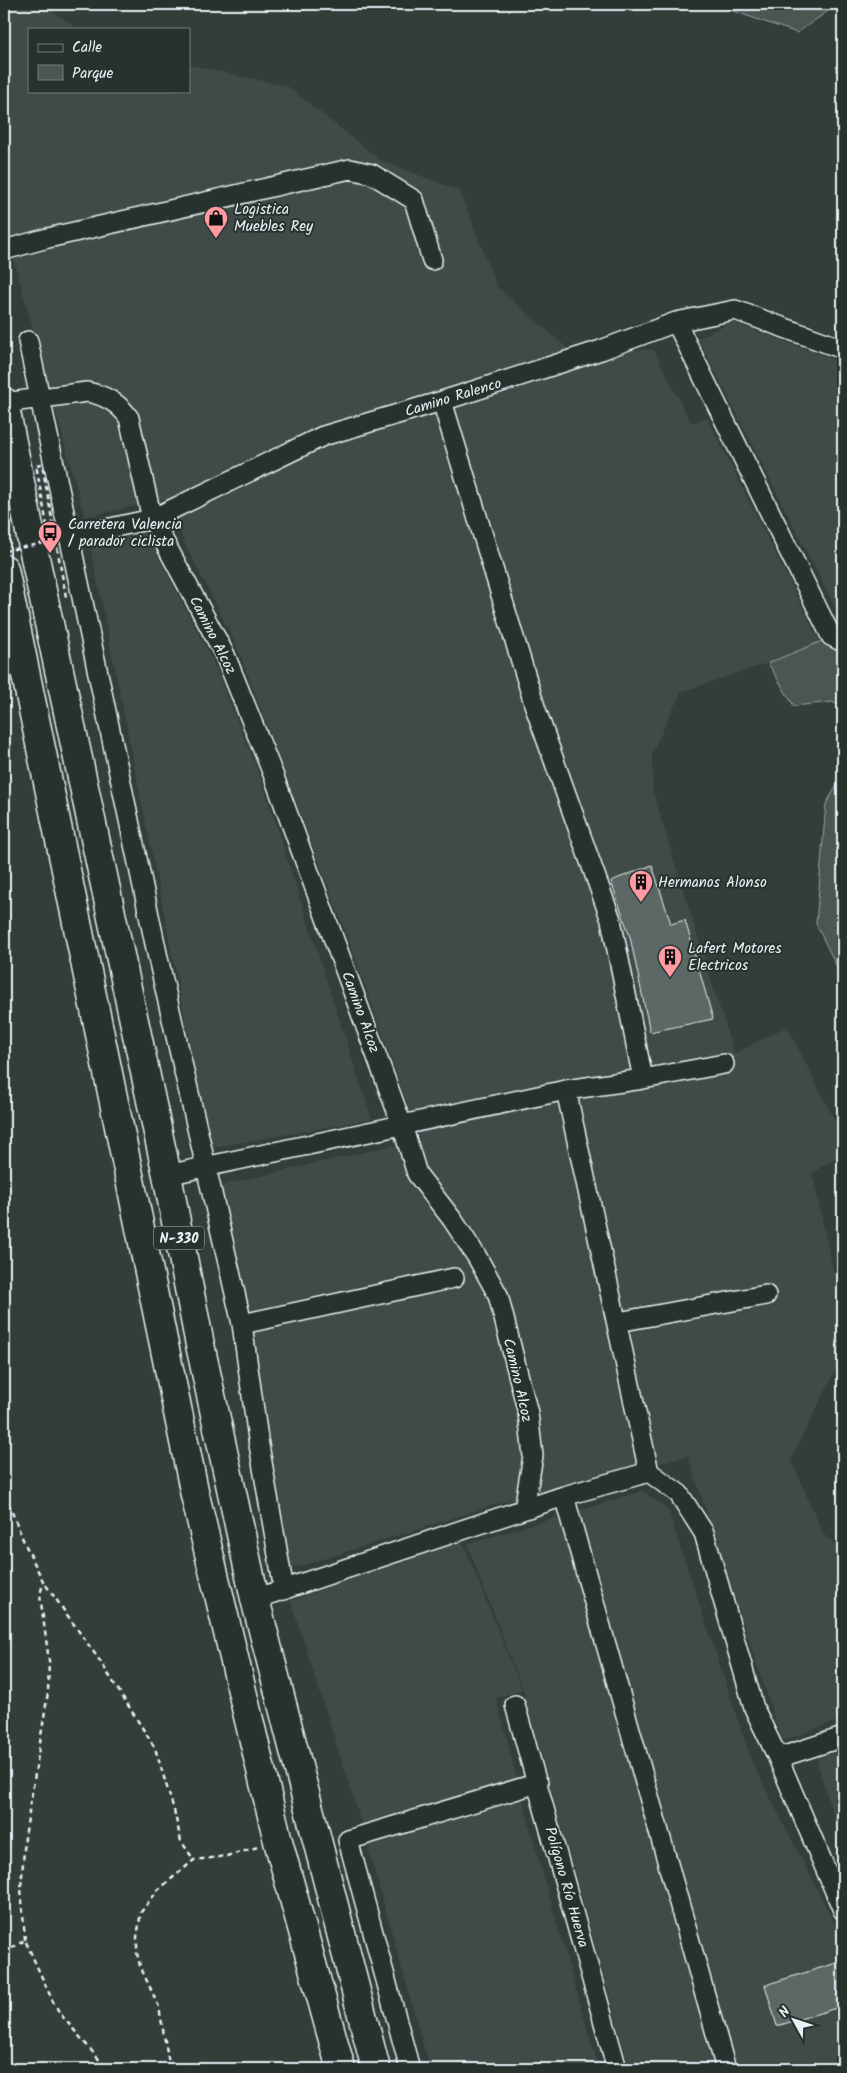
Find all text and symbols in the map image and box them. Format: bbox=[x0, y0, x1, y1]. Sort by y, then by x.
legend bbox=[28, 28, 190, 92]
text: Calle bbox=[72, 36, 102, 60]
text: Parque bbox=[72, 62, 113, 86]
place label: Logistica Muebles Rey bbox=[234, 198, 314, 239]
shop icon: Logistica Muebles Rey bbox=[203, 205, 229, 239]
street label: Camino Ralenco bbox=[402, 372, 505, 424]
place label: Carretera Valencia / parador ciclista bbox=[68, 513, 182, 554]
bus stop icon: Carretera Valencia / parador ciclista bbox=[37, 520, 63, 554]
street label: Camino Alcoz bbox=[182, 592, 242, 679]
building icon: Hermanos Alonso bbox=[628, 869, 654, 903]
place label: Hermanos Alonso bbox=[658, 871, 767, 895]
place label: Lafert Motores Electricos bbox=[688, 937, 782, 978]
building icon: Lafert Motores Electricos bbox=[657, 944, 683, 978]
street label: Camino Alcoz bbox=[334, 968, 386, 1057]
road number: N-330 bbox=[154, 1226, 204, 1250]
street label: Camino Alcoz bbox=[496, 1336, 538, 1425]
street label: Polígono Río Huerva bbox=[537, 1824, 595, 1950]
north arrow bbox=[770, 1996, 820, 2046]
text: N bbox=[774, 2002, 796, 2023]

